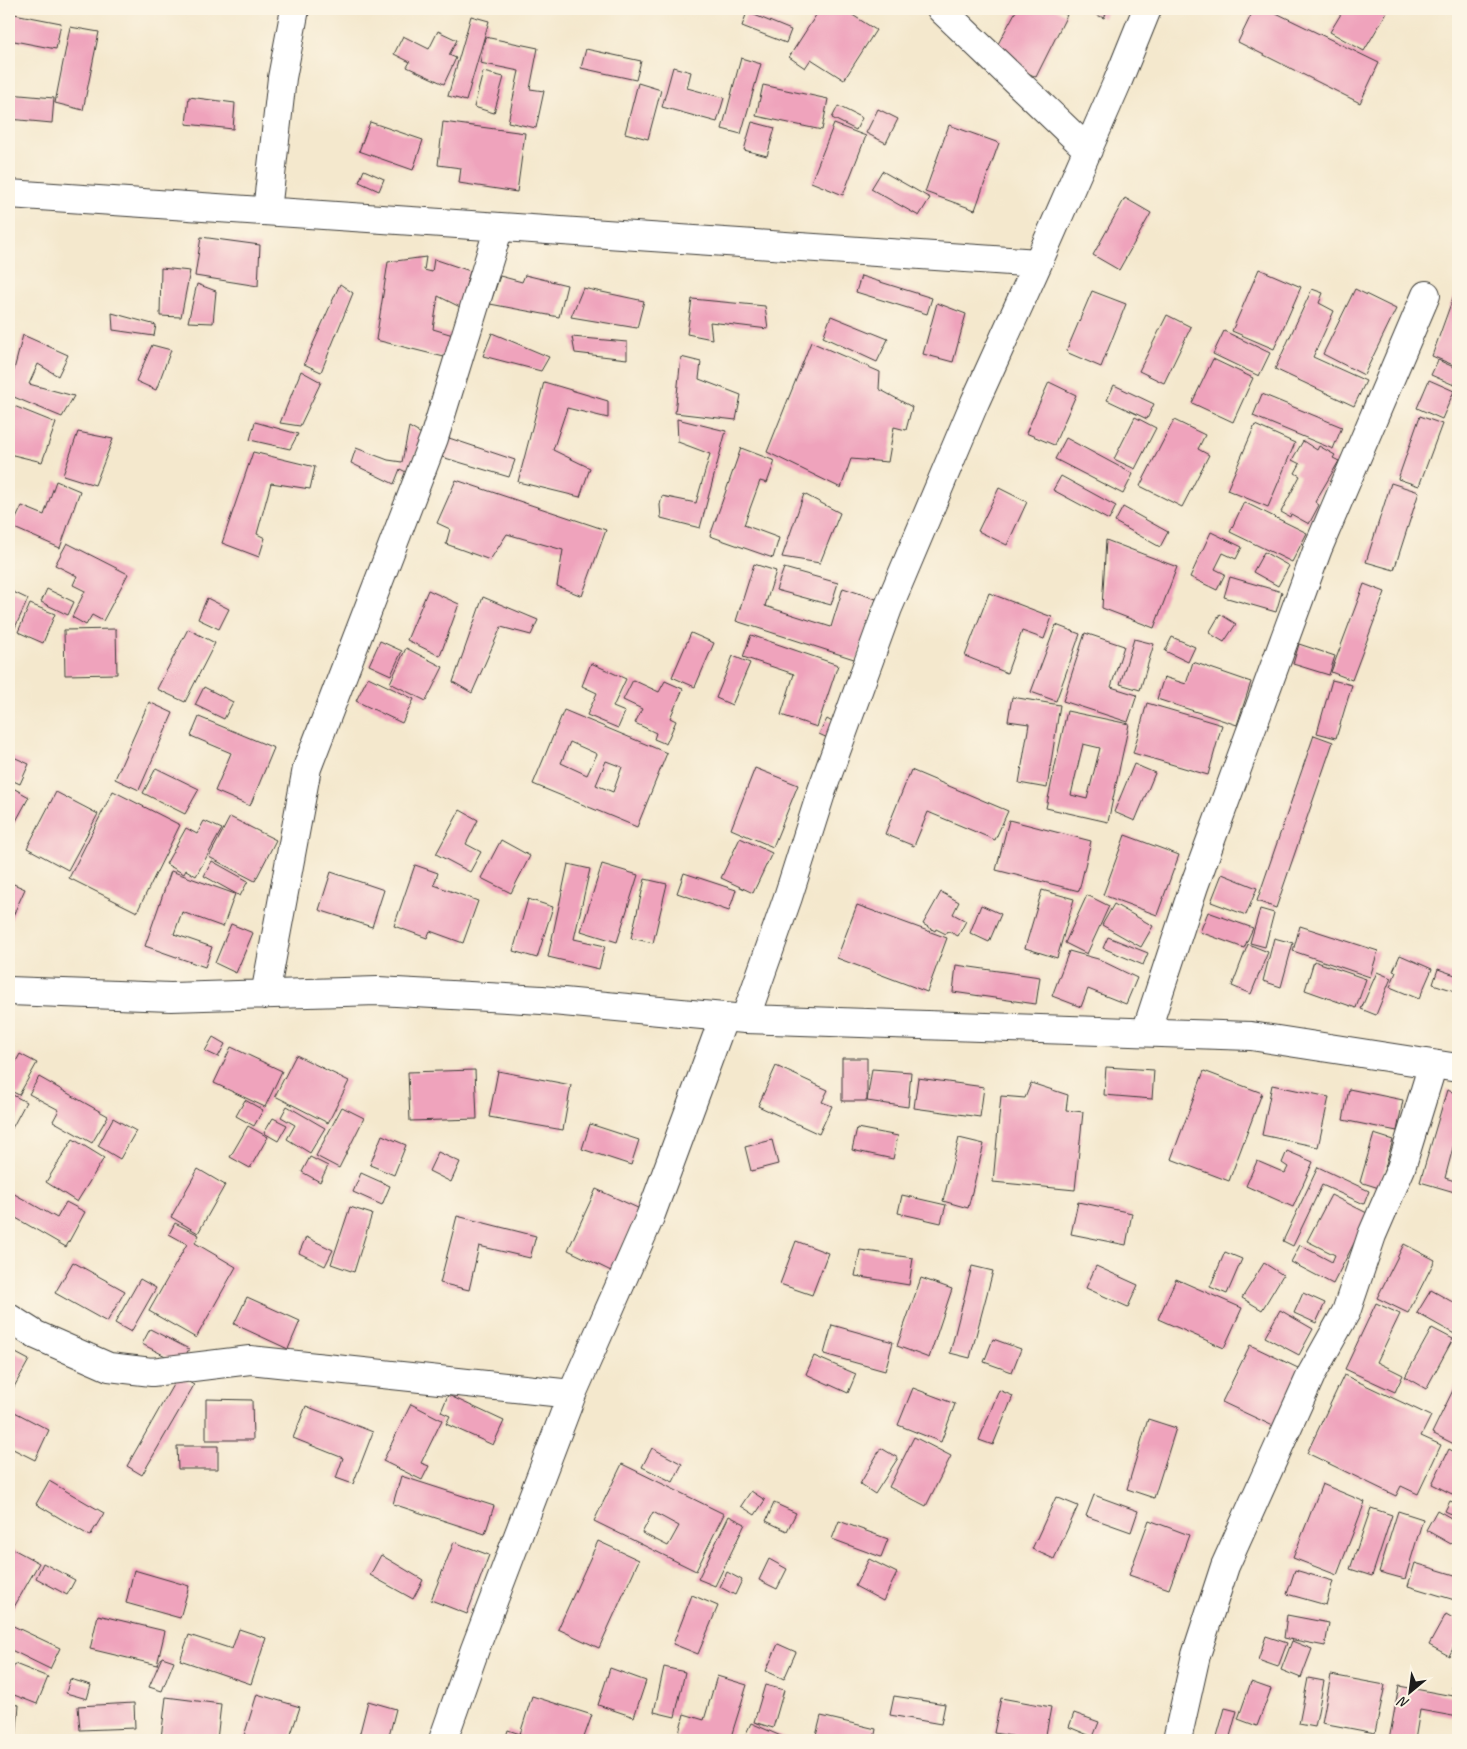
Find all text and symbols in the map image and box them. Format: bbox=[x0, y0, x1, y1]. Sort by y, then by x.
north arrow bbox=[1384, 1666, 1434, 1716]
text: N bbox=[1394, 1692, 1412, 1712]

